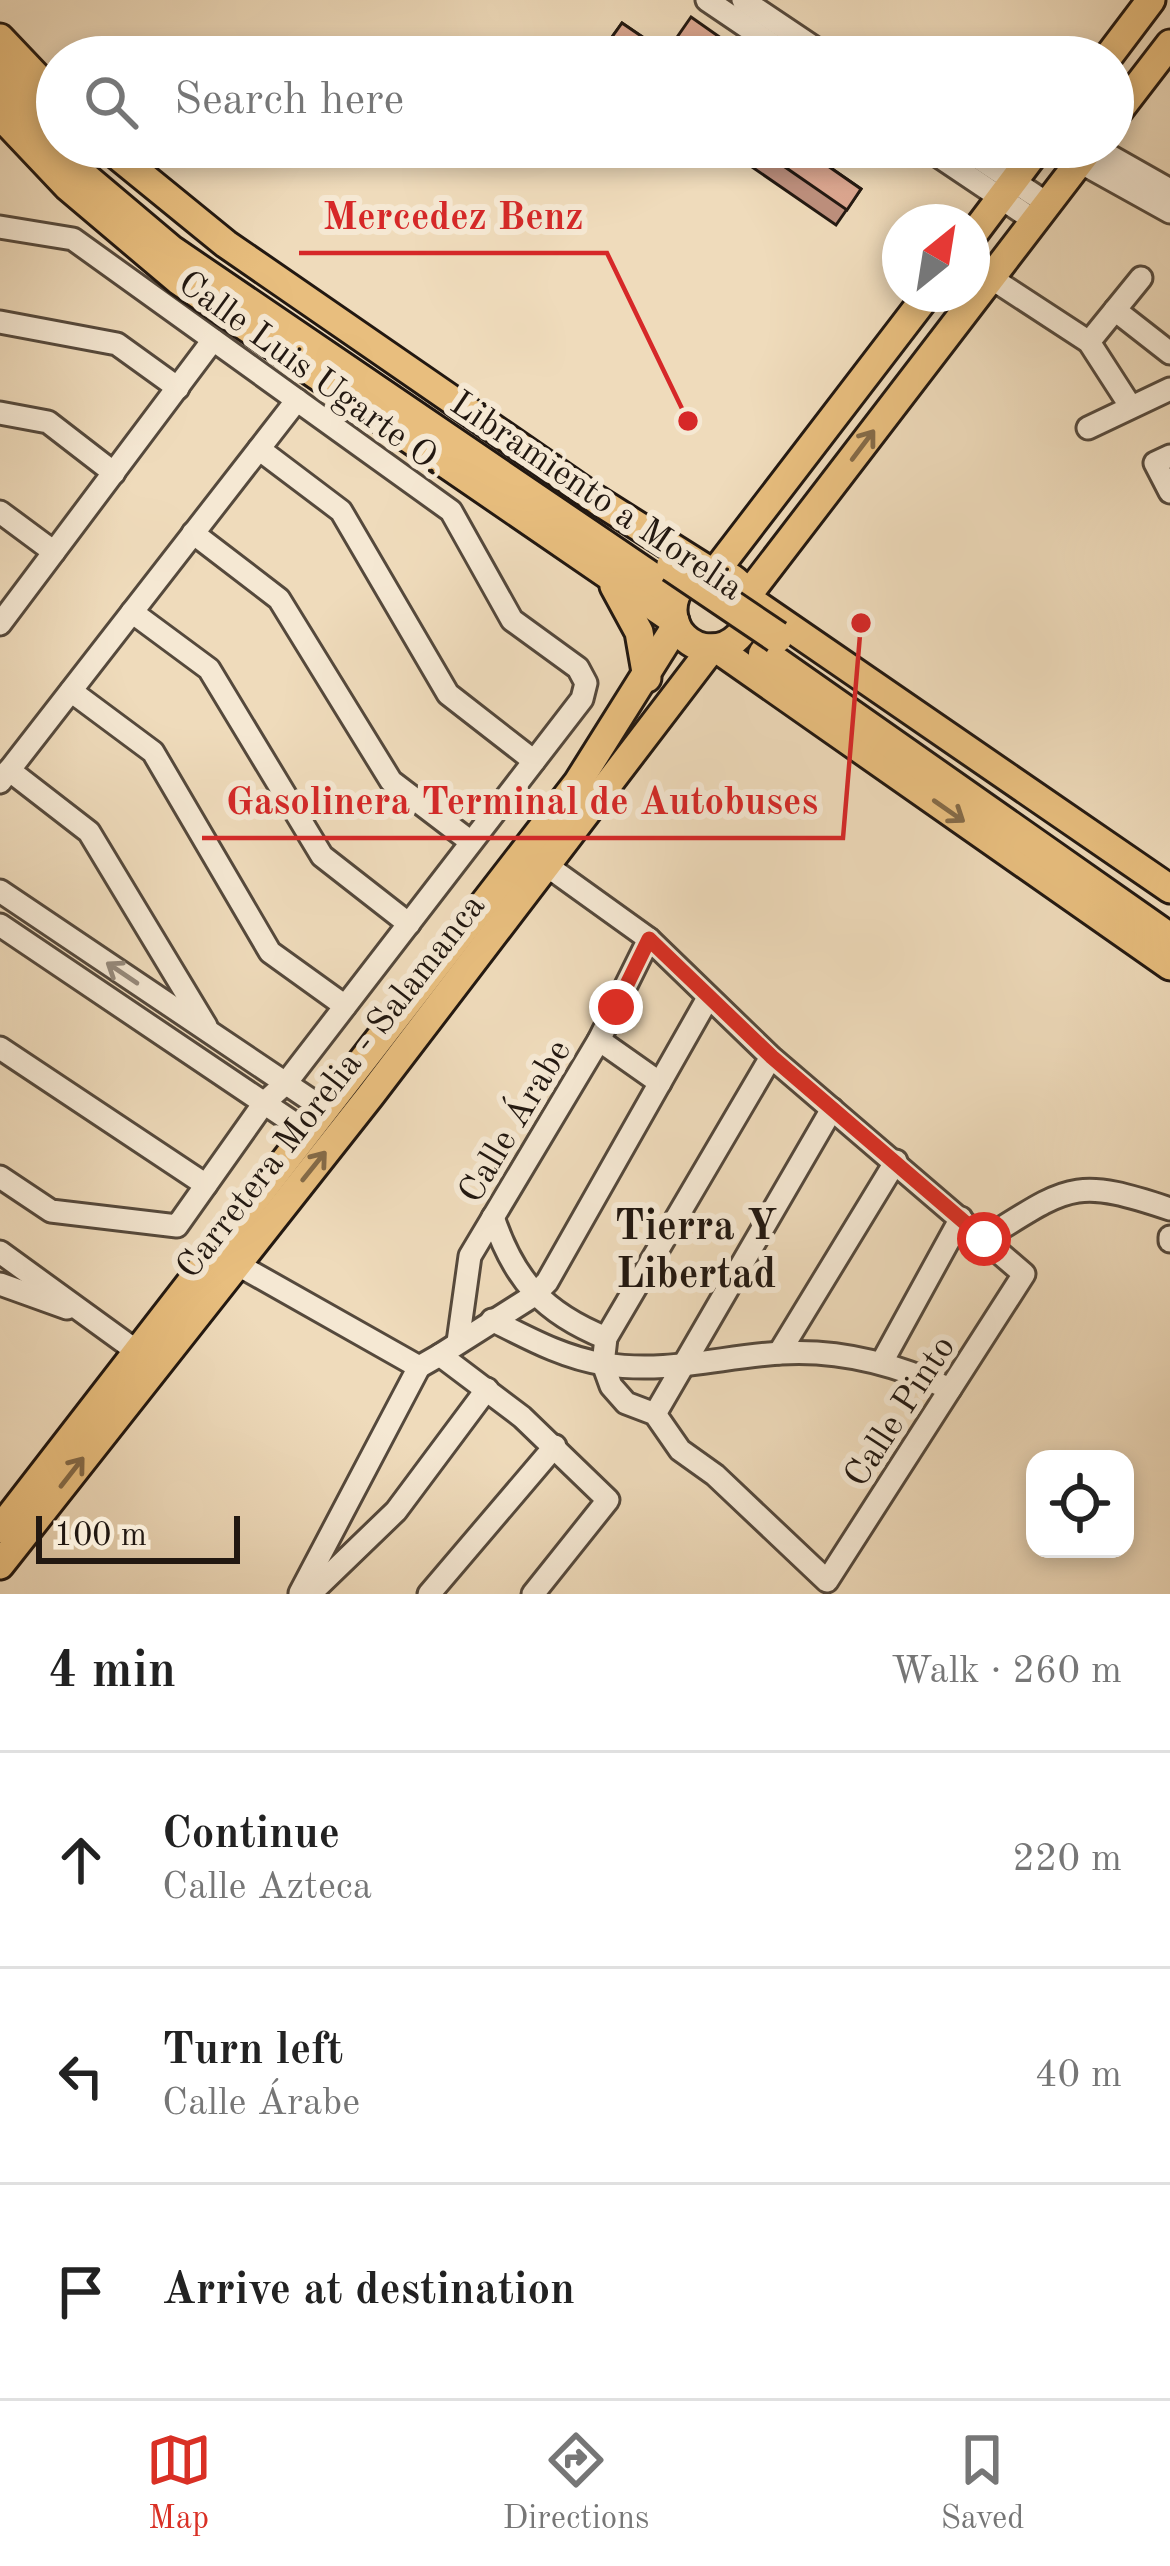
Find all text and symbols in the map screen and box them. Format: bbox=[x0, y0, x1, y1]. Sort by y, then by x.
search box bbox=[36, 36, 1134, 168]
icon: search bbox=[78, 69, 144, 135]
text: Search here bbox=[174, 79, 404, 124]
callout: Mercedez Benz bbox=[299, 178, 607, 253]
text: Mercedez Benz bbox=[323, 199, 583, 238]
north arrow bbox=[882, 204, 990, 312]
street label: Calle Luis Ugarte O. bbox=[171, 266, 451, 483]
street label: Libramiento a Morelia bbox=[443, 386, 749, 609]
one-way arrow bbox=[849, 430, 876, 462]
callout: Gasolinera Terminal de Autobuses bbox=[202, 763, 843, 838]
text: Gasolinera Terminal de Autobuses bbox=[226, 784, 818, 823]
one-way arrow bbox=[932, 798, 965, 824]
street label: Carretera Morelia - Salamanca bbox=[171, 888, 493, 1286]
one-way arrow bbox=[106, 961, 140, 986]
route end bbox=[589, 980, 643, 1034]
street label: Calle Árabe bbox=[448, 1031, 579, 1210]
one-way arrow bbox=[300, 1151, 327, 1183]
district label: Tierra Y Libertad bbox=[615, 1207, 777, 1297]
route start bbox=[957, 1212, 1011, 1266]
street label: Calle Pinto bbox=[839, 1330, 963, 1494]
map controls bbox=[1026, 1450, 1134, 1558]
button: locate bbox=[1026, 1450, 1134, 1558]
one-way arrow bbox=[58, 1457, 85, 1489]
scale bar bbox=[36, 1510, 240, 1563]
text: 100 m bbox=[54, 1520, 147, 1553]
text: 4 min bbox=[48, 1647, 176, 1698]
text: Walk · 260 m bbox=[891, 1652, 1122, 1691]
text: Continue bbox=[162, 1813, 340, 1858]
icon: ahead bbox=[48, 1827, 114, 1893]
text: 220 m bbox=[1012, 1840, 1122, 1879]
text: Calle Azteca bbox=[162, 1868, 372, 1907]
text: Turn left bbox=[162, 2029, 343, 2074]
icon: left bbox=[48, 2043, 114, 2109]
text: 40 m bbox=[1035, 2056, 1122, 2095]
text: Calle Árabe bbox=[162, 2084, 360, 2123]
icon: arrive bbox=[48, 2259, 114, 2325]
text: Arrive at destination bbox=[162, 2269, 575, 2314]
tab: Map bbox=[146, 2427, 212, 2540]
tab: Directions bbox=[503, 2427, 649, 2540]
tab: Saved bbox=[940, 2427, 1024, 2540]

